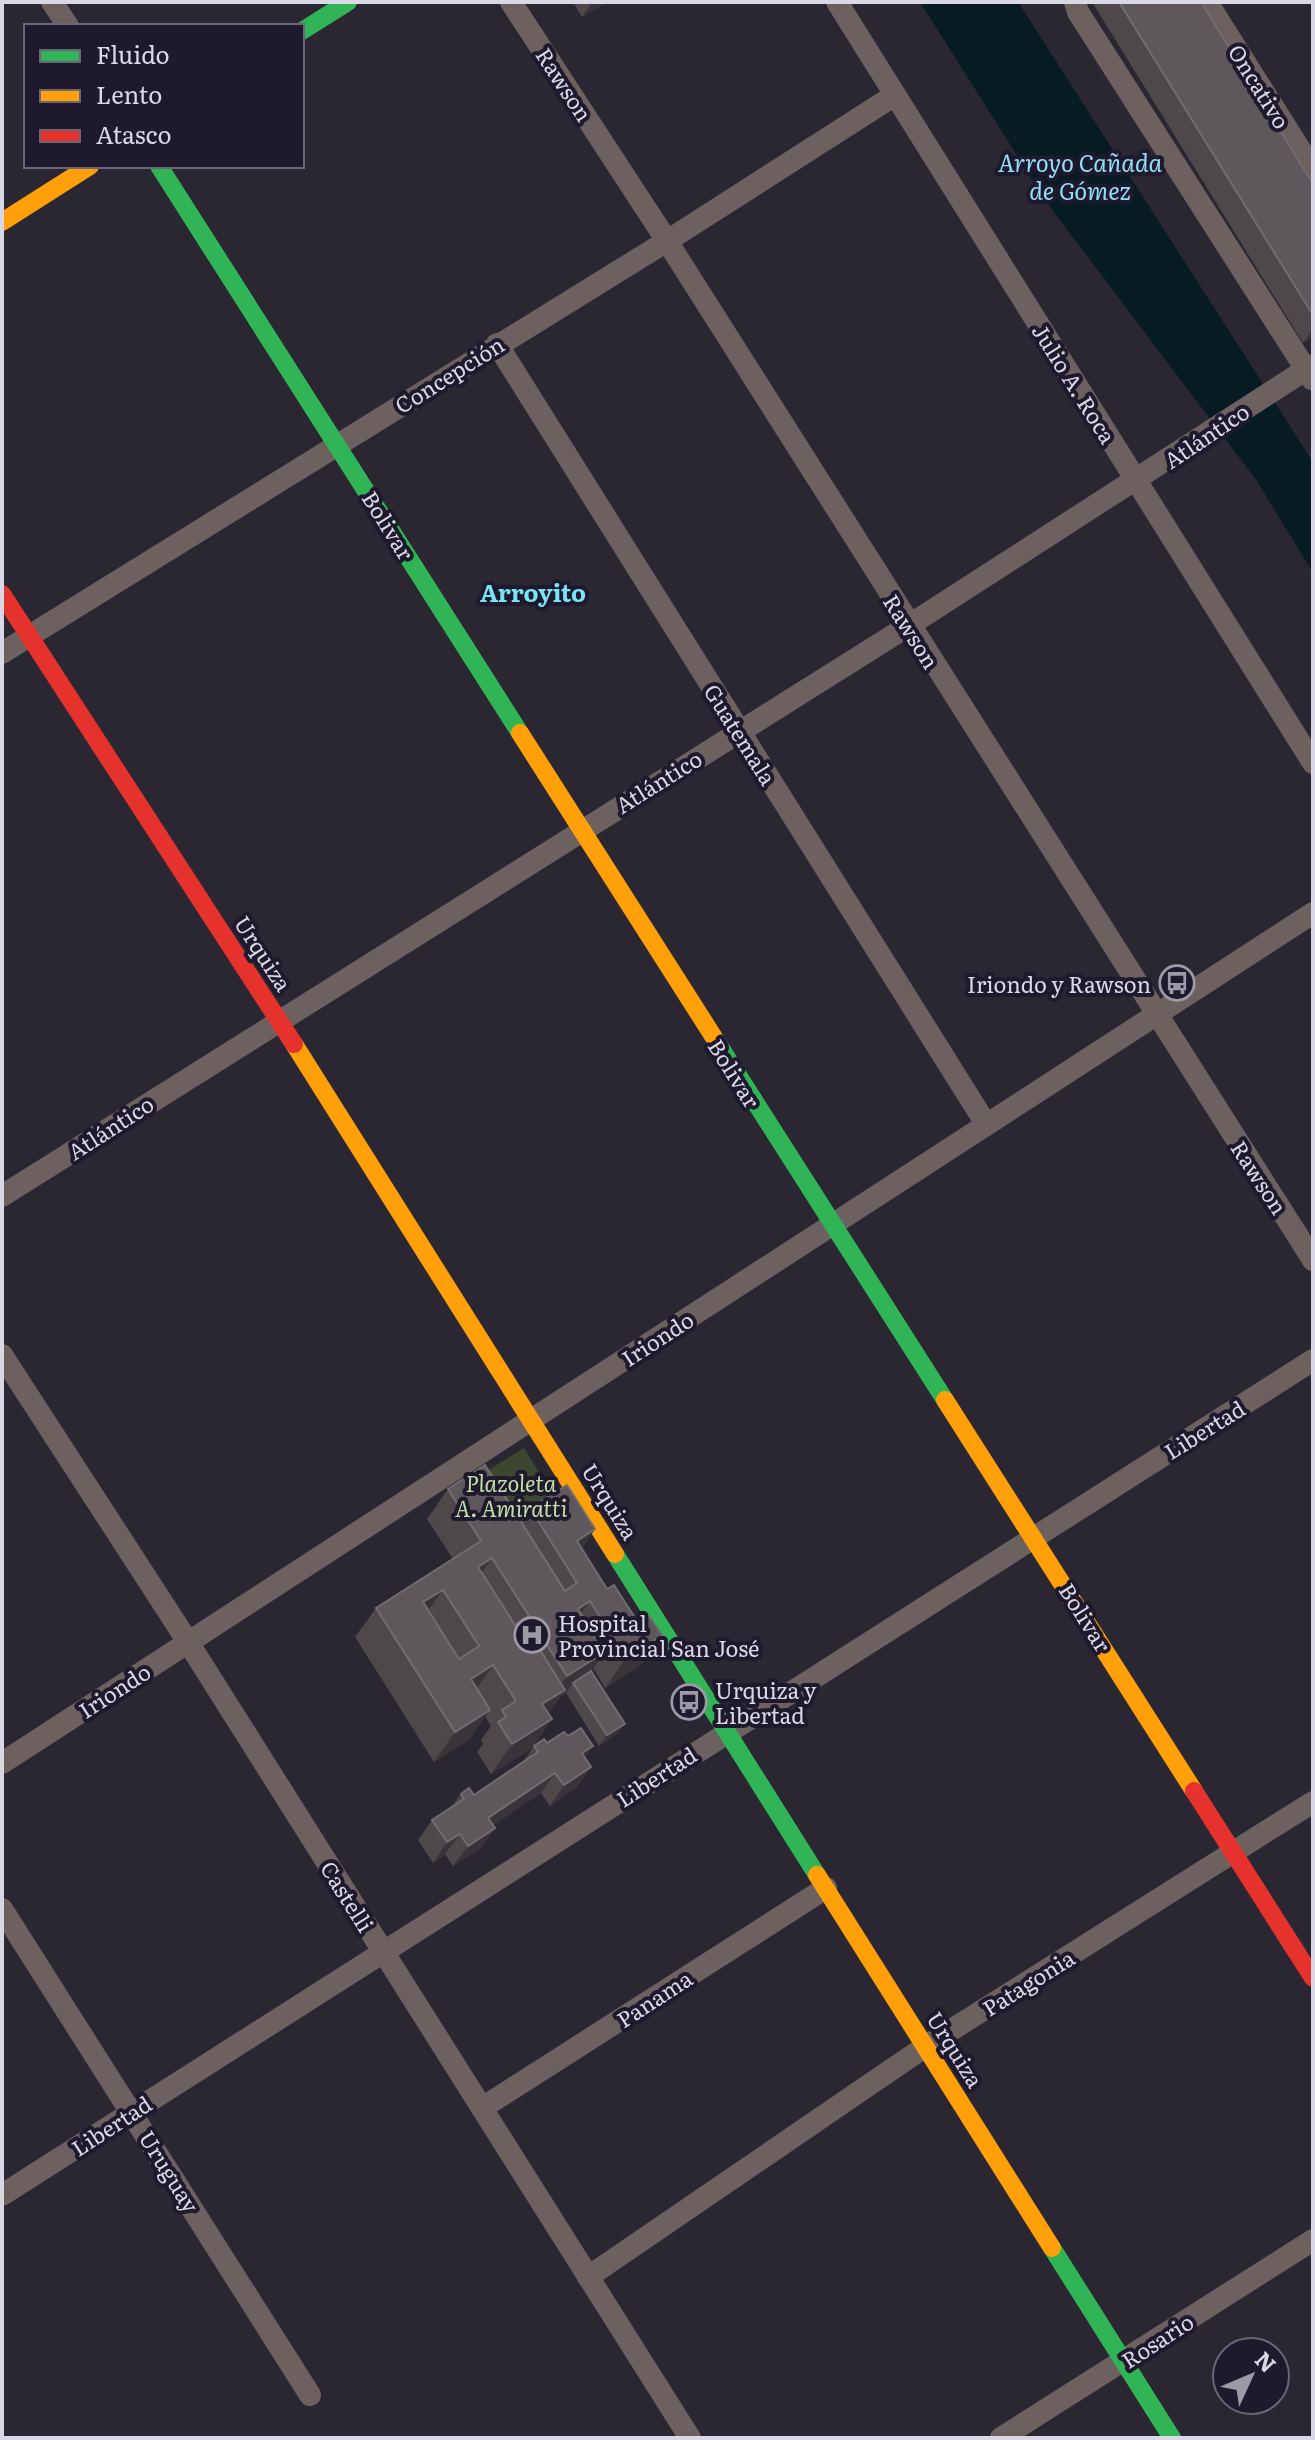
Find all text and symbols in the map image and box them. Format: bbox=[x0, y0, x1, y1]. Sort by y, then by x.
legend bbox=[24, 24, 304, 168]
text: Fluido bbox=[96, 36, 170, 71]
street label: Oncativo bbox=[1221, 37, 1299, 135]
street label: Rawson bbox=[529, 40, 601, 128]
text: Lento bbox=[96, 76, 162, 111]
text: Atasco bbox=[96, 116, 171, 151]
water label: Arroyo Cañada de Gómez bbox=[998, 144, 1163, 207]
street label: Julio A. Roca bbox=[1025, 316, 1125, 450]
street label: Concepción bbox=[388, 327, 510, 421]
street label: Atlántico bbox=[1157, 394, 1255, 476]
street label: Bolivar bbox=[355, 484, 423, 566]
district label: Arroyito bbox=[480, 574, 586, 609]
street label: Rawson bbox=[876, 587, 948, 675]
street label: Guatemala bbox=[697, 677, 785, 791]
street label: Atlántico bbox=[608, 741, 708, 821]
street label: Urquiza bbox=[227, 909, 301, 997]
bus stop icon: Iriondo y Rawson bbox=[1158, 964, 1196, 1002]
place label: Iriondo y Rawson bbox=[967, 967, 1151, 1000]
street label: Bolivar bbox=[701, 1032, 769, 1114]
street label: Atlántico bbox=[60, 1087, 160, 1167]
street label: Rawson bbox=[1224, 1133, 1296, 1221]
street label: Iriondo bbox=[614, 1302, 700, 1374]
street label: Libertad bbox=[1157, 1391, 1251, 1467]
street label: Urquiza bbox=[575, 1456, 647, 1546]
park label: Plazoleta A. Amiratti bbox=[455, 1466, 568, 1524]
street label: Bolivar bbox=[1052, 1576, 1120, 1658]
place label: Hospital Provincial San José bbox=[558, 1606, 760, 1664]
hospital icon: Hospital Provincial San José bbox=[513, 1616, 551, 1654]
street label: Iriondo bbox=[71, 1654, 157, 1726]
place label: Urquiza y Libertad bbox=[715, 1673, 817, 1731]
bus stop icon: Urquiza y Libertad bbox=[670, 1683, 708, 1721]
street label: Libertad bbox=[609, 1738, 703, 1814]
street label: Castelli bbox=[313, 1854, 383, 1938]
street label: Patagonia bbox=[975, 1941, 1081, 2023]
street label: Panama bbox=[610, 1961, 698, 2035]
street label: Urquiza bbox=[920, 2004, 992, 2094]
street label: Libertad bbox=[64, 2087, 158, 2163]
street label: Uruguay bbox=[132, 2124, 208, 2219]
street label: Rosario bbox=[1114, 2304, 1200, 2376]
north arrow bbox=[1211, 2336, 1291, 2416]
text: N bbox=[1248, 2343, 1285, 2379]

